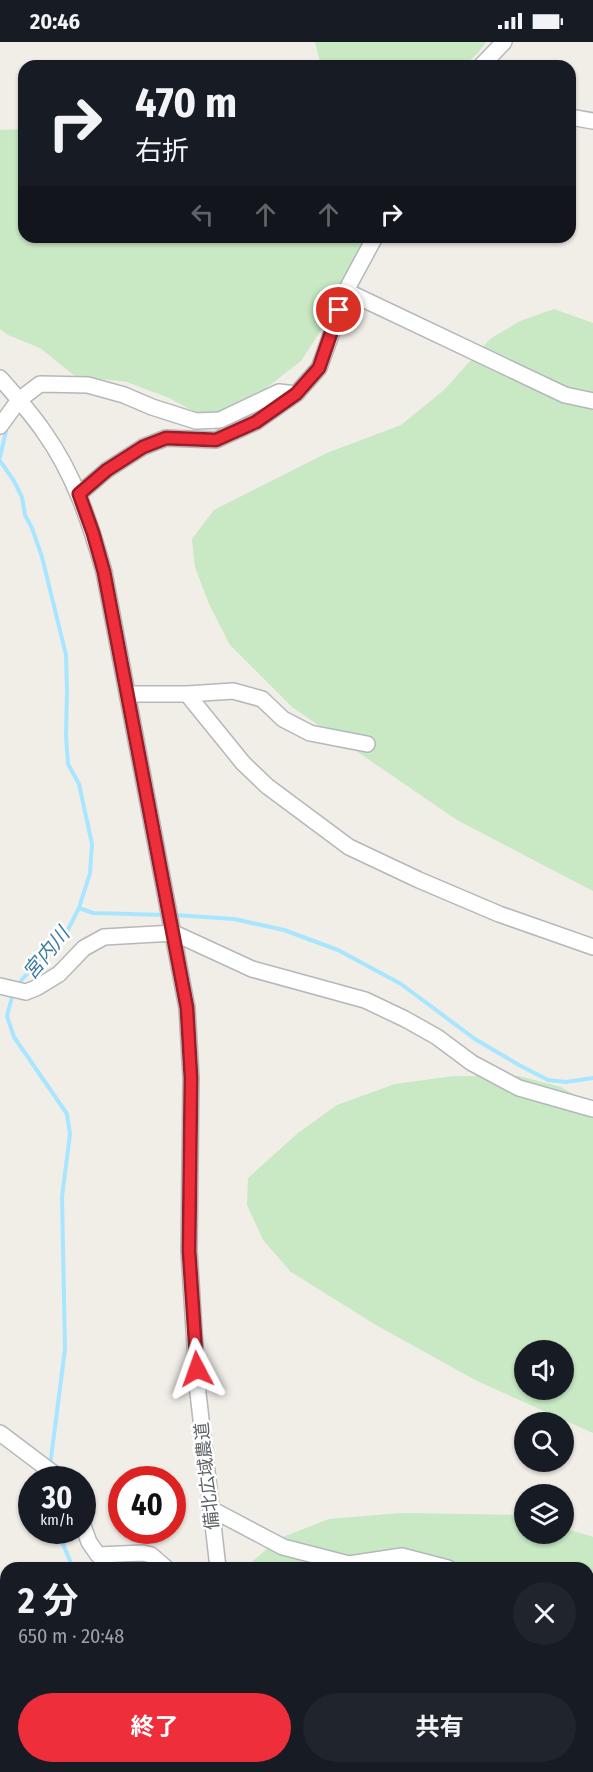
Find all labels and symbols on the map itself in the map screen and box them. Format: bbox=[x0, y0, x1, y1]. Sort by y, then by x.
pin bbox=[313, 284, 364, 335]
water label: 宮内川 bbox=[18, 921, 75, 984]
position arrow bbox=[165, 1337, 229, 1401]
street label: 備北広域農道 bbox=[190, 1421, 224, 1531]
speed limit sign: 40 bbox=[108, 1466, 186, 1544]

